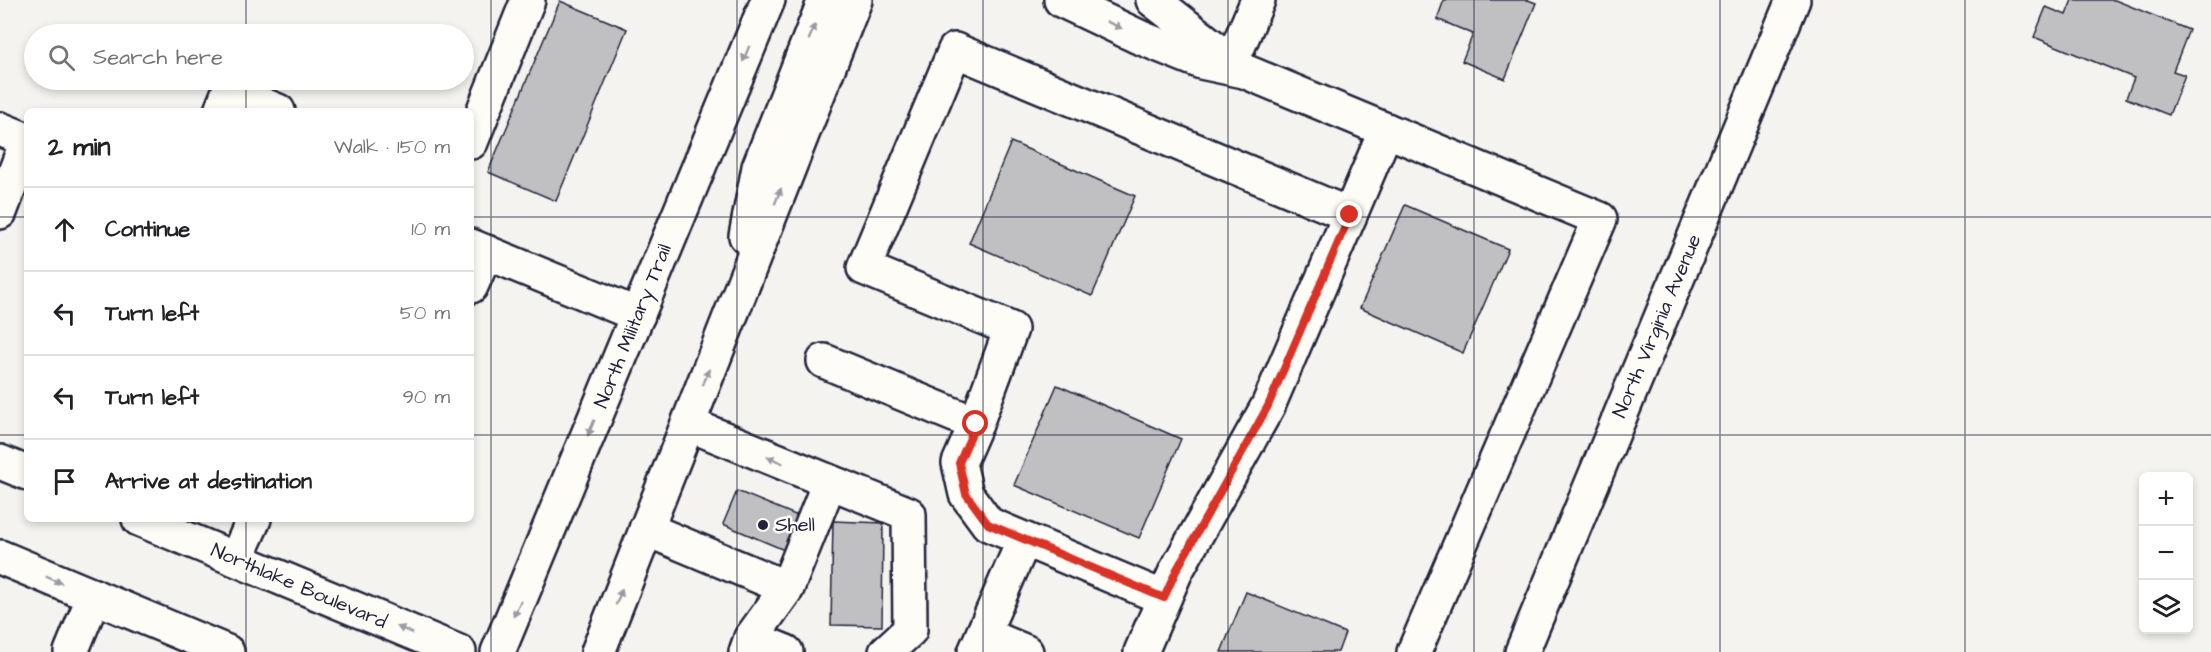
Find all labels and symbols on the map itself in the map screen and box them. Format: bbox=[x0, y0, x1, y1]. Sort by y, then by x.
one-way arrow bbox=[1105, 21, 1122, 30]
one-way arrow bbox=[808, 23, 817, 41]
one-way arrow bbox=[741, 45, 750, 63]
one-way arrow bbox=[773, 186, 783, 204]
route end bbox=[1336, 201, 1362, 227]
street label: North Virginia Avenue bbox=[1606, 230, 1709, 423]
street label: North Military Trail bbox=[587, 240, 680, 413]
one-way arrow bbox=[702, 368, 711, 386]
route start bbox=[962, 410, 988, 436]
one-way arrow bbox=[586, 420, 596, 438]
one-way arrow bbox=[766, 455, 784, 464]
place label: Shell bbox=[775, 511, 815, 539]
marker: Shell bbox=[756, 518, 770, 532]
street label: Northlake Boulevard bbox=[207, 536, 391, 636]
one-way arrow bbox=[45, 575, 63, 585]
one-way arrow bbox=[614, 588, 624, 606]
one-way arrow bbox=[512, 600, 521, 617]
one-way arrow bbox=[396, 625, 414, 634]

